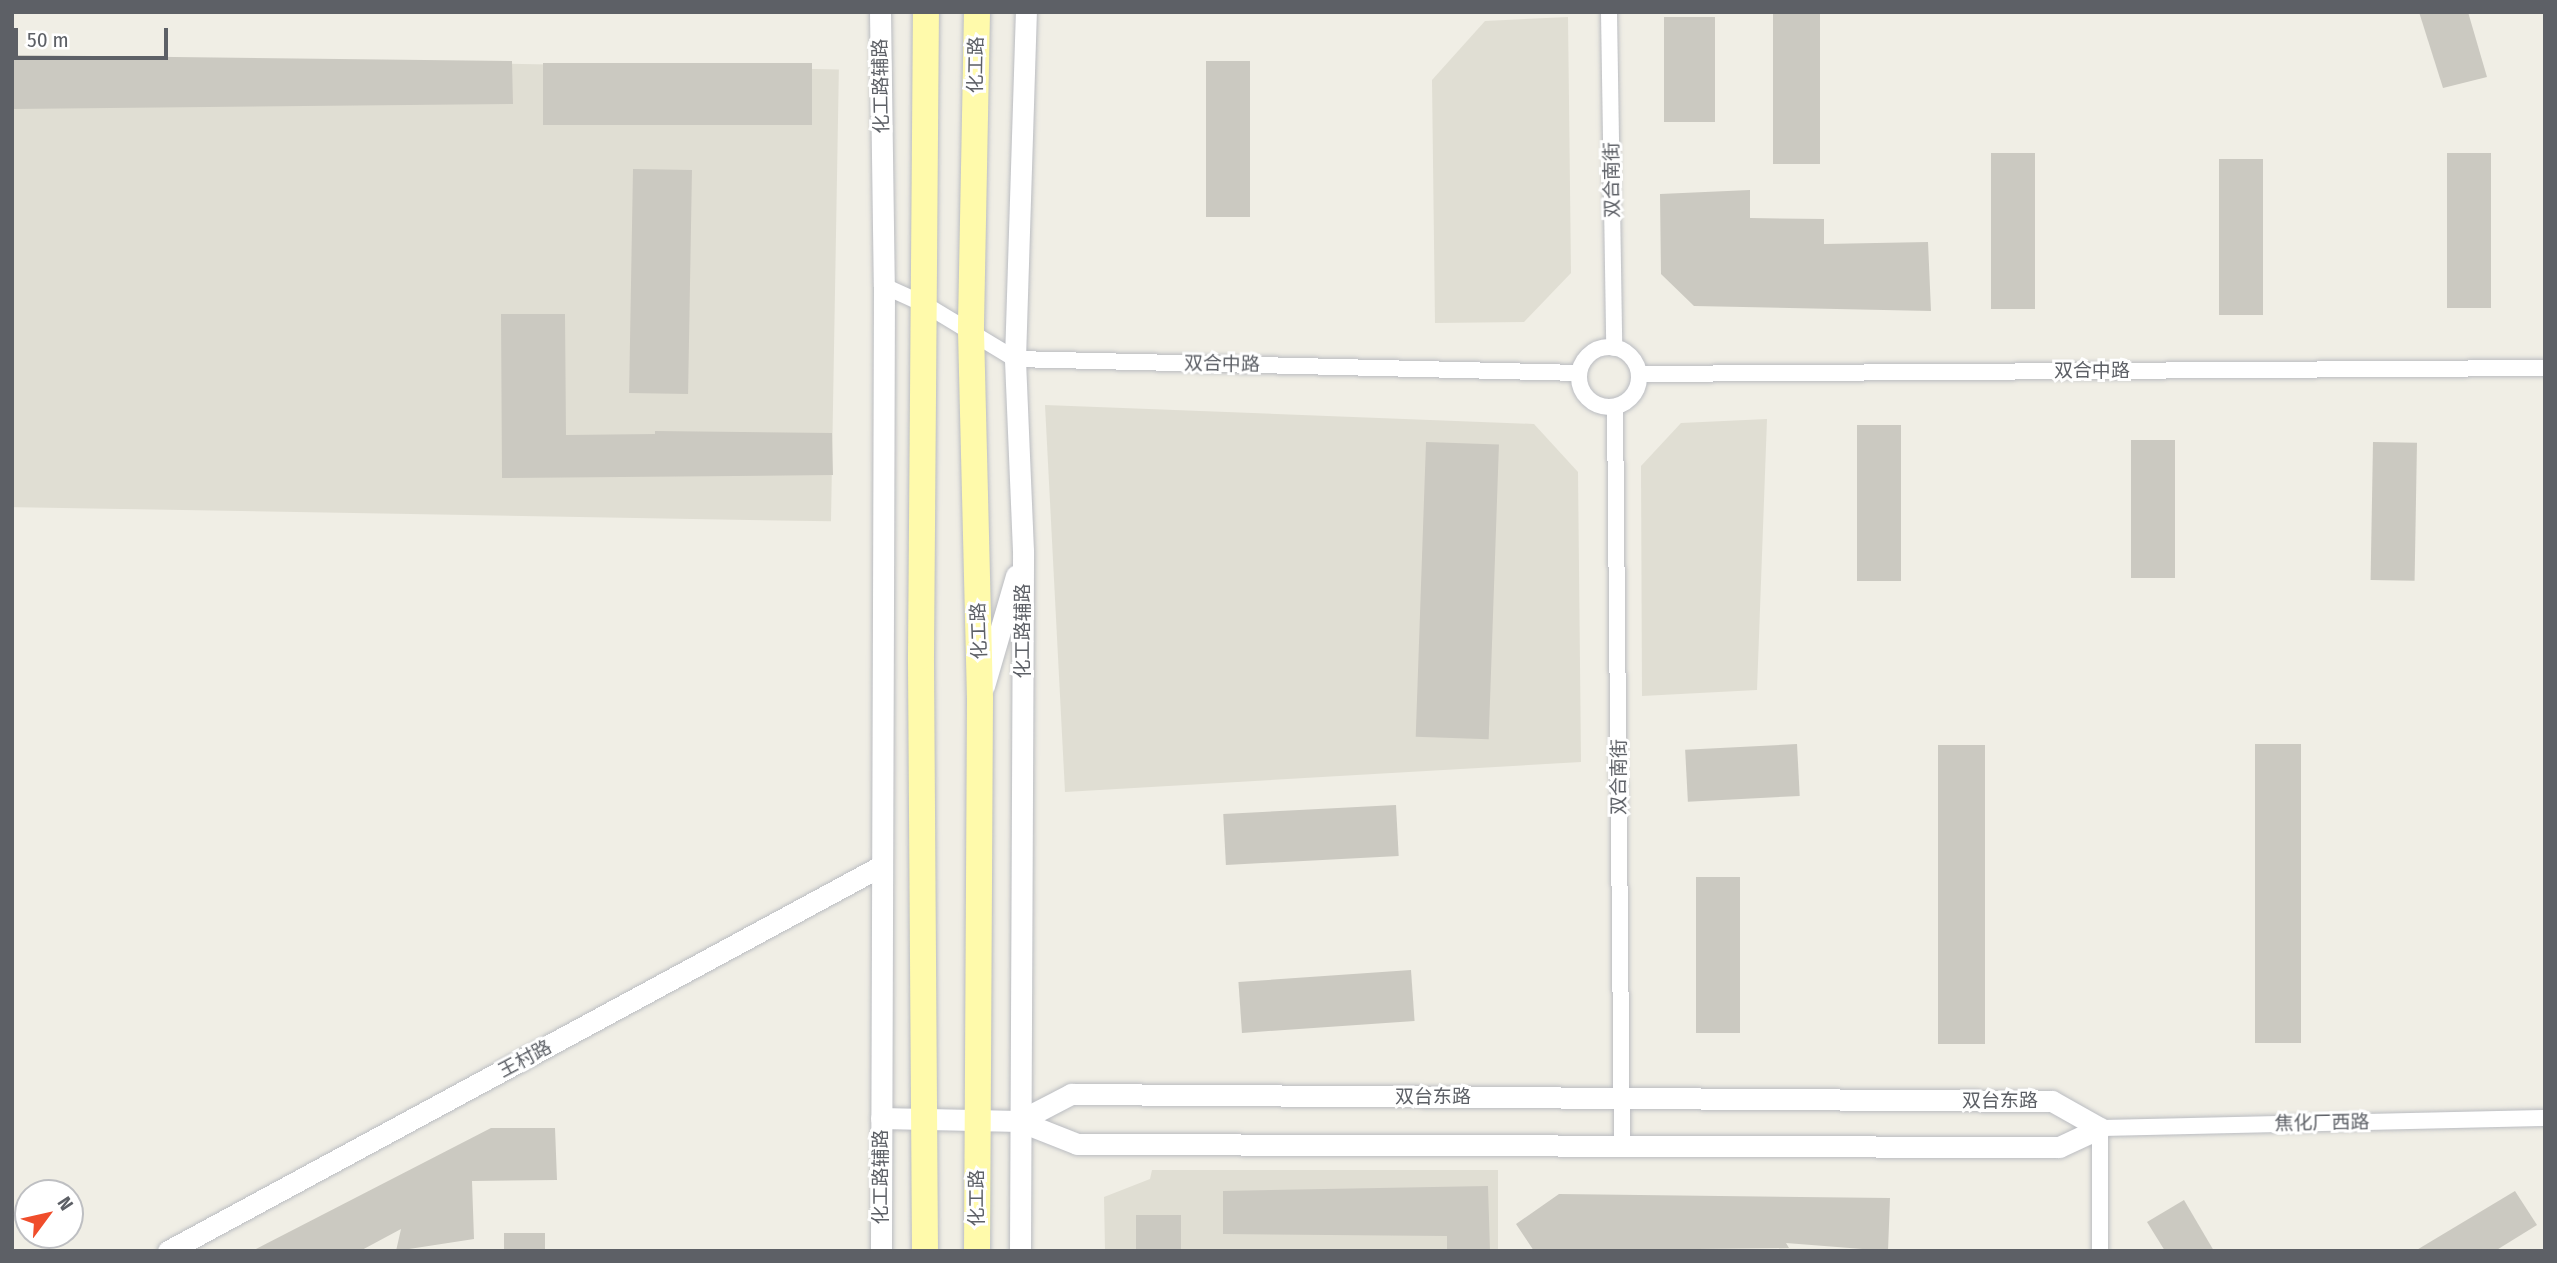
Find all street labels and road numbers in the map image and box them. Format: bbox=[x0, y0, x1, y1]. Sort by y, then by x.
street label: 化工路 bbox=[964, 36, 988, 94]
street label: 化工路辅路 bbox=[869, 38, 893, 134]
street label: 双合南街 bbox=[1600, 142, 1624, 218]
street label: 双合中路 bbox=[1184, 352, 1260, 376]
street label: 双合中路 bbox=[2054, 360, 2130, 382]
street label: 化工路辅路 bbox=[1012, 584, 1034, 678]
street label: 化工路 bbox=[967, 602, 991, 660]
street label: 双合南街 bbox=[1608, 739, 1630, 815]
street label: 王村路 bbox=[494, 1036, 556, 1082]
street label: 双台东路 bbox=[1395, 1086, 1471, 1108]
street label: 双台东路 bbox=[1962, 1090, 2038, 1112]
street label: 焦化厂西路 bbox=[2274, 1111, 2370, 1135]
street label: 化工路辅路 bbox=[870, 1130, 892, 1224]
street label: 化工路 bbox=[966, 1170, 988, 1226]

